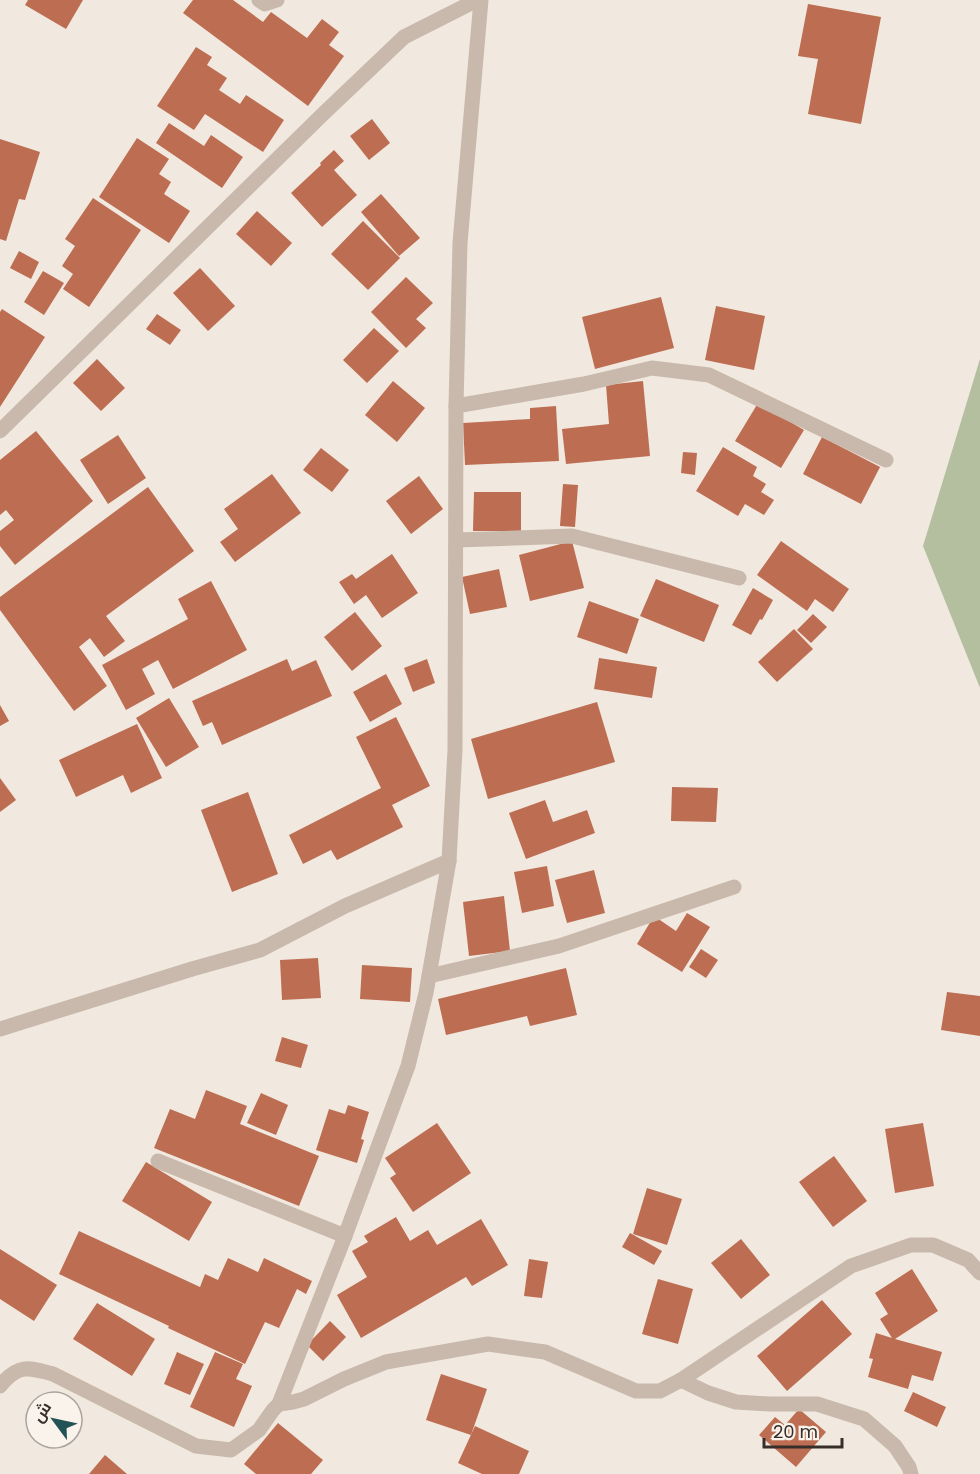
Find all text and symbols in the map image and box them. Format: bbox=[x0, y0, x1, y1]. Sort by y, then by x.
north arrow bbox=[24, 1390, 84, 1450]
text: ش bbox=[27, 1397, 57, 1427]
scale bar bbox=[764, 1411, 842, 1449]
text: 20 m bbox=[773, 1419, 818, 1444]

